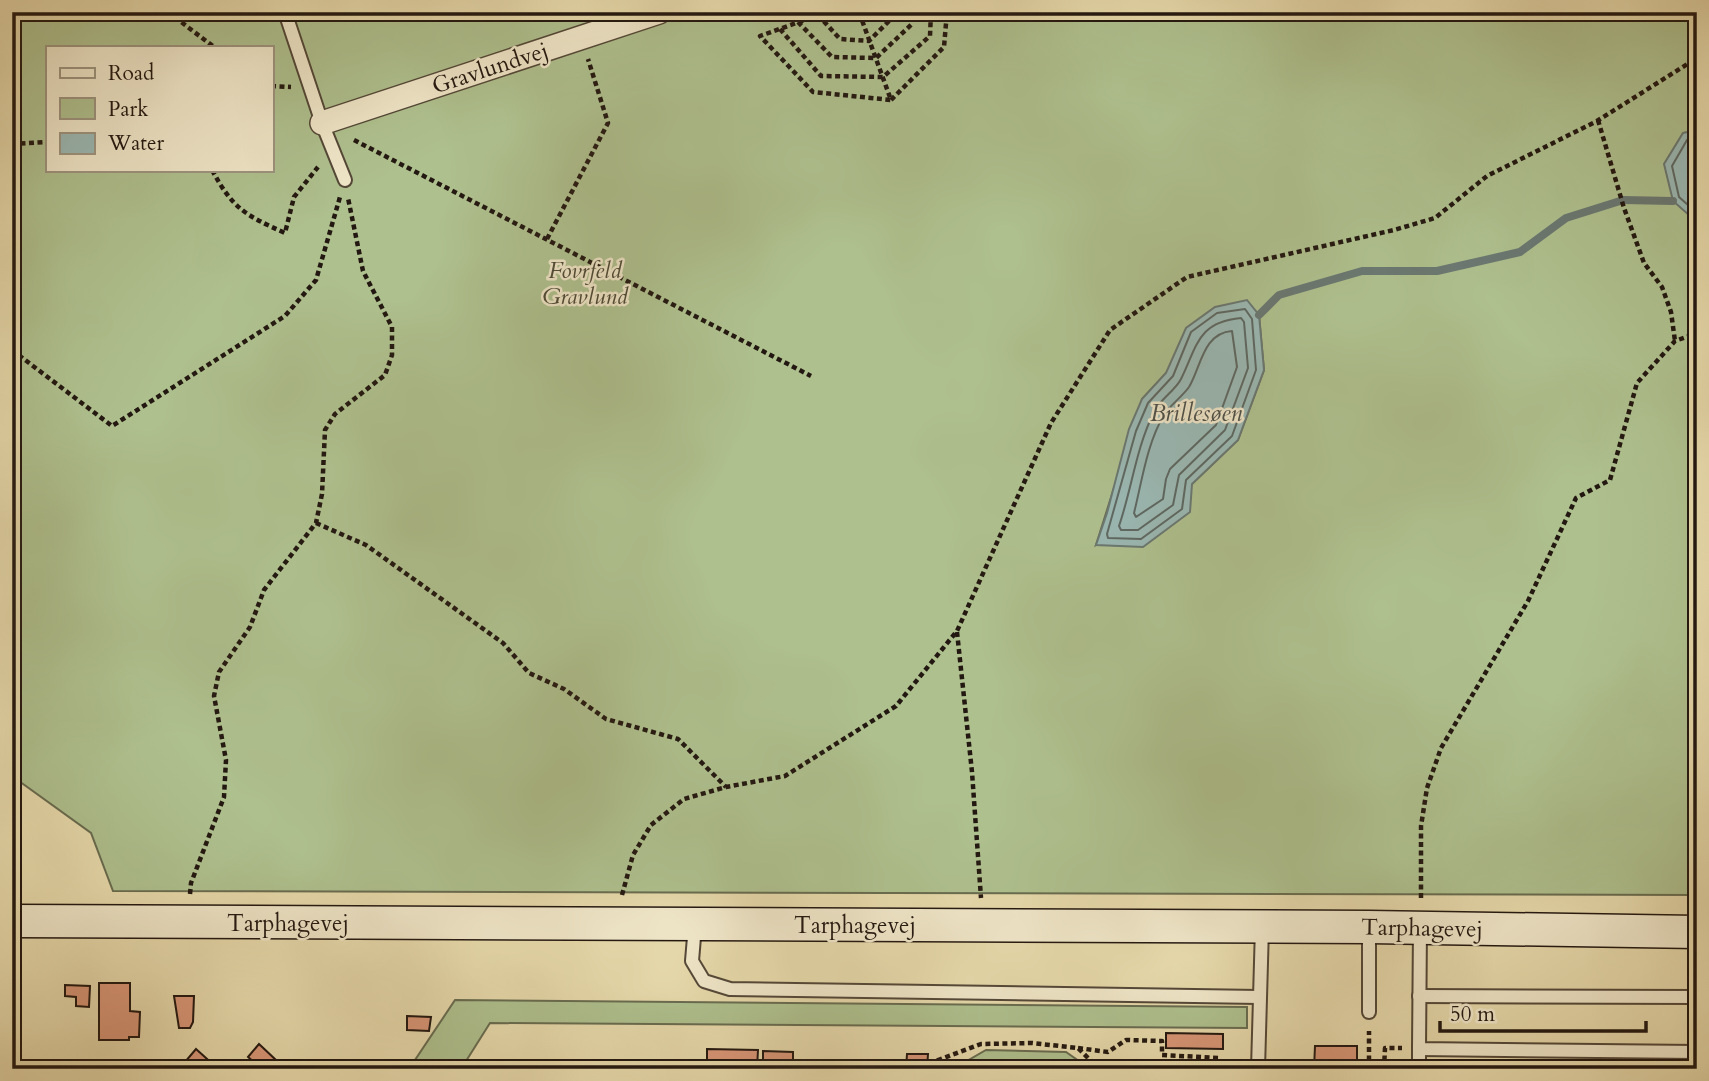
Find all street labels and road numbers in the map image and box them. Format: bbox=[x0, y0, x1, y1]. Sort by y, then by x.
street label: Gravlundvej bbox=[428, 35, 552, 101]
street label: Tarphagevej bbox=[227, 908, 349, 939]
street label: Tarphagevej bbox=[794, 910, 916, 941]
street label: Tarphagevej bbox=[1361, 911, 1483, 945]

